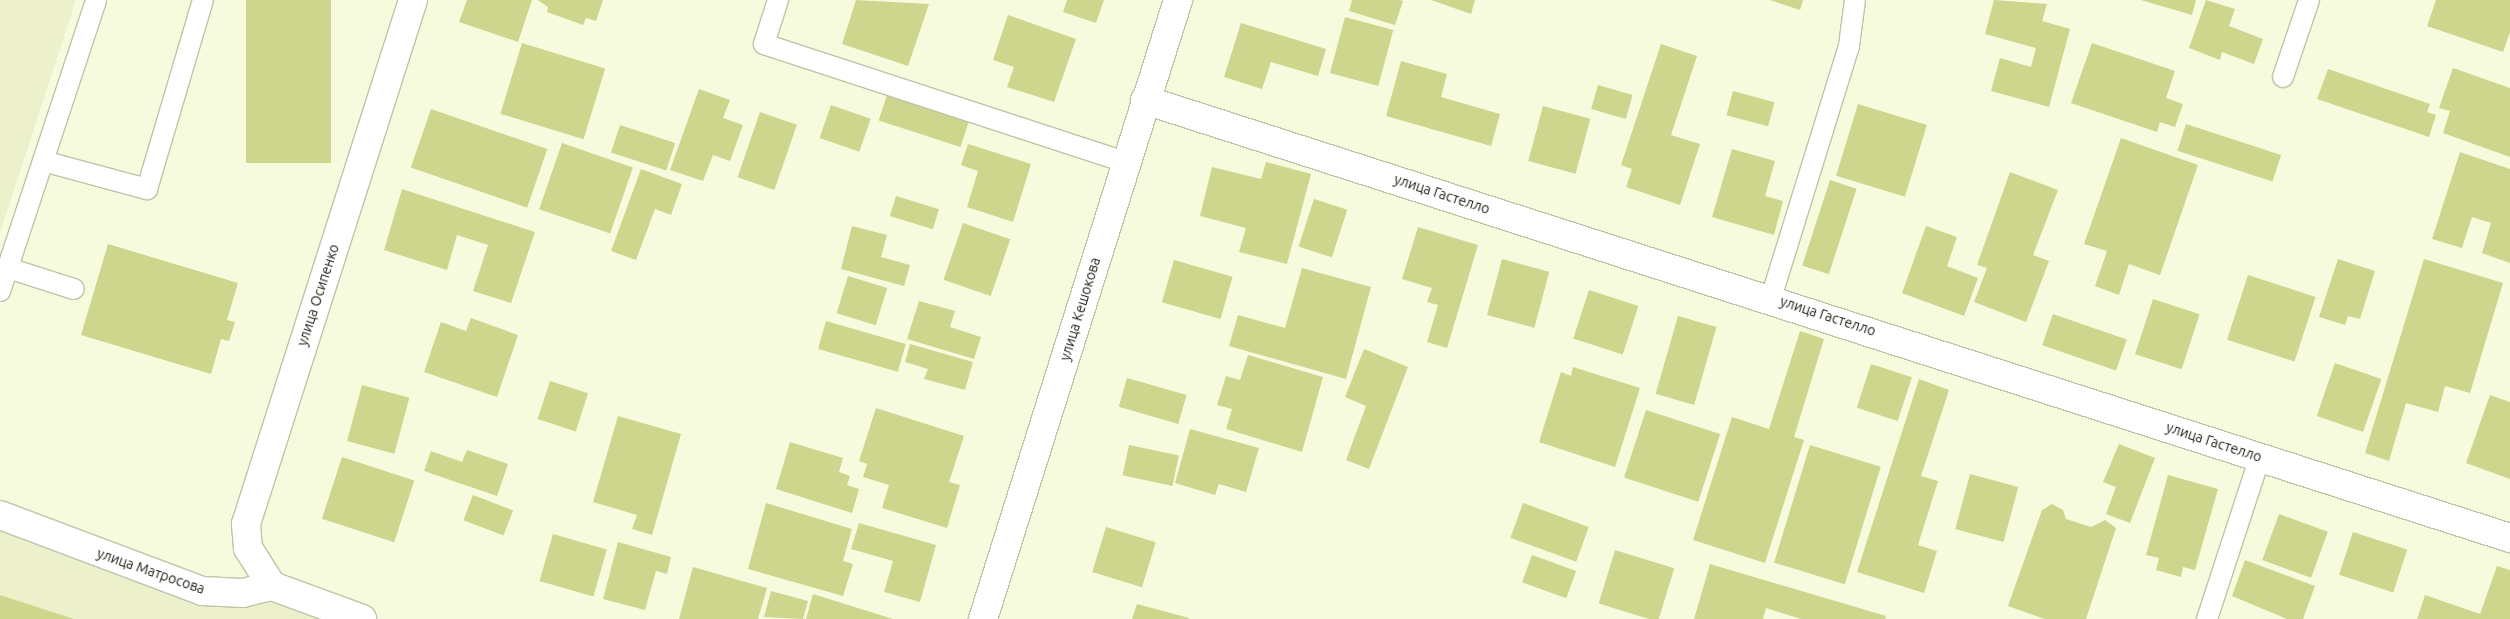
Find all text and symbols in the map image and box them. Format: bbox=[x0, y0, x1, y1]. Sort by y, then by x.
street label: улица Гастелло bbox=[1392, 171, 1492, 217]
street label: улица Осипенко bbox=[294, 242, 342, 348]
street label: улица Кешокова bbox=[1056, 255, 1104, 363]
street label: улица Гастелло bbox=[1778, 293, 1878, 339]
street label: улица Гастелло bbox=[2164, 419, 2264, 465]
street label: улица Матросова bbox=[95, 545, 207, 597]

